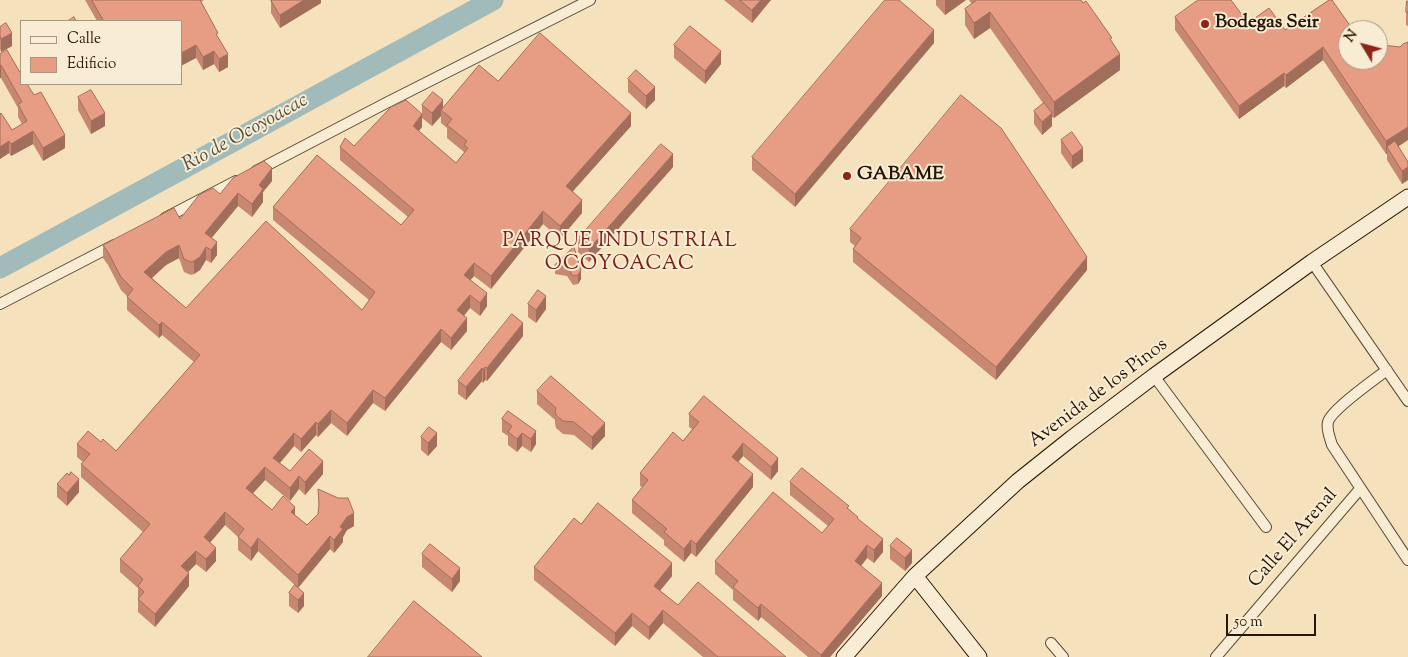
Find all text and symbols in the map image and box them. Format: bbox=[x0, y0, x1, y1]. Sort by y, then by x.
place label: Bodegas Seir bbox=[1215, 13, 1319, 35]
marker: Bodegas Seir bbox=[1199, 18, 1211, 30]
legend bbox=[20, 20, 182, 85]
north arrow bbox=[1338, 20, 1388, 70]
text: N bbox=[1340, 26, 1363, 47]
text: Calle bbox=[67, 29, 101, 50]
text: Edificio bbox=[67, 54, 116, 75]
water label: Rio de Ocoyoacac bbox=[179, 90, 313, 178]
place label: GABAME bbox=[857, 165, 944, 187]
marker: GABAME bbox=[841, 170, 853, 182]
district label: PARQUE INDUSTRIAL OCOYOACAC bbox=[500, 231, 740, 278]
street label: Avenida de los Pinos bbox=[1025, 334, 1173, 454]
street label: Calle El Arenal bbox=[1245, 485, 1343, 593]
scale bar bbox=[1228, 604, 1318, 636]
text: 50 m bbox=[1234, 612, 1263, 633]

